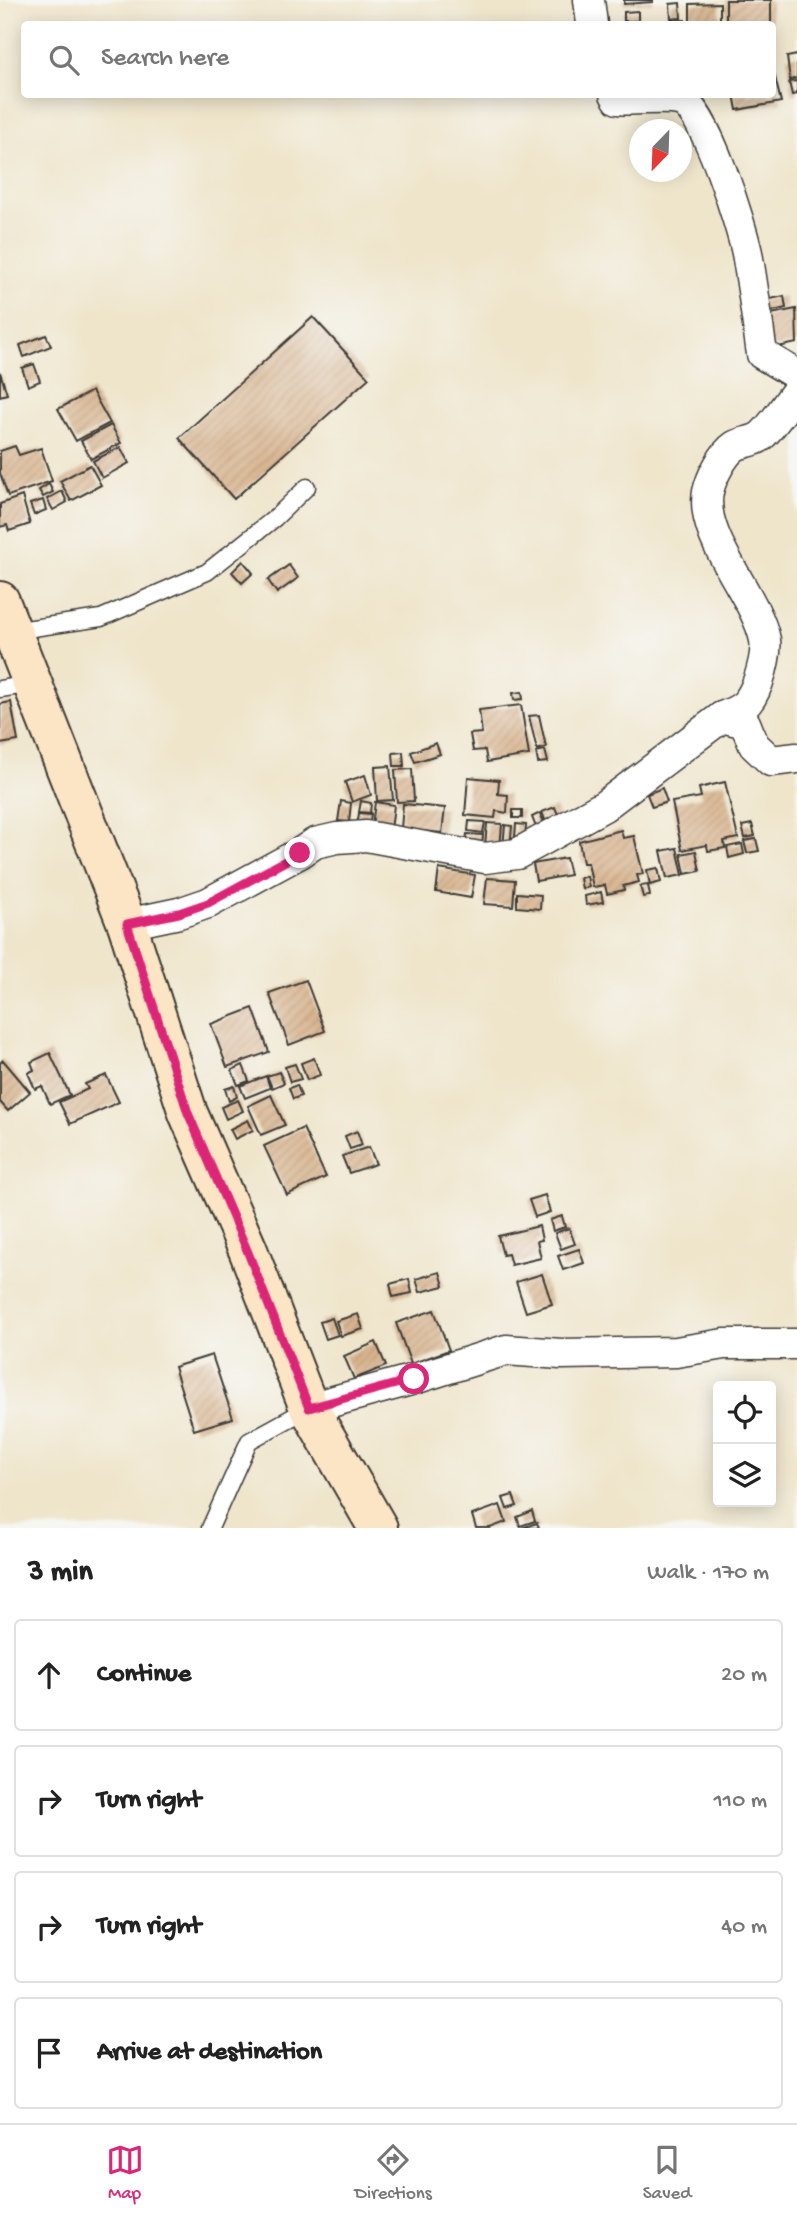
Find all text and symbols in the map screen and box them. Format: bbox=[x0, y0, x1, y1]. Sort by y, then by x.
search box bbox=[21, 21, 776, 98]
icon: search bbox=[45, 41, 83, 79]
text: Search here bbox=[101, 44, 229, 75]
north arrow bbox=[629, 119, 692, 182]
route end bbox=[284, 837, 315, 868]
route start bbox=[398, 1363, 429, 1394]
map controls bbox=[713, 1381, 776, 1507]
button: locate bbox=[713, 1381, 776, 1444]
button: layers bbox=[713, 1444, 776, 1507]
text: 3 min bbox=[28, 1556, 93, 1591]
text: Walk · 170 m bbox=[647, 1560, 769, 1587]
icon: ahead bbox=[30, 1656, 68, 1694]
text: Continue bbox=[97, 1660, 191, 1691]
text: 20 m bbox=[721, 1662, 767, 1689]
icon: right bbox=[30, 1782, 68, 1820]
text: Turn right bbox=[97, 1786, 201, 1817]
text: 110 m bbox=[714, 1788, 767, 1815]
icon: right bbox=[30, 1908, 68, 1946]
text: Turn right bbox=[97, 1912, 201, 1943]
text: 40 m bbox=[721, 1914, 767, 1941]
icon: arrive bbox=[30, 2034, 68, 2072]
text: Arrive at destination bbox=[97, 2038, 322, 2069]
tab: Map bbox=[106, 2141, 144, 2206]
tab: Directions bbox=[355, 2141, 432, 2206]
tab: Saved bbox=[643, 2141, 691, 2206]

